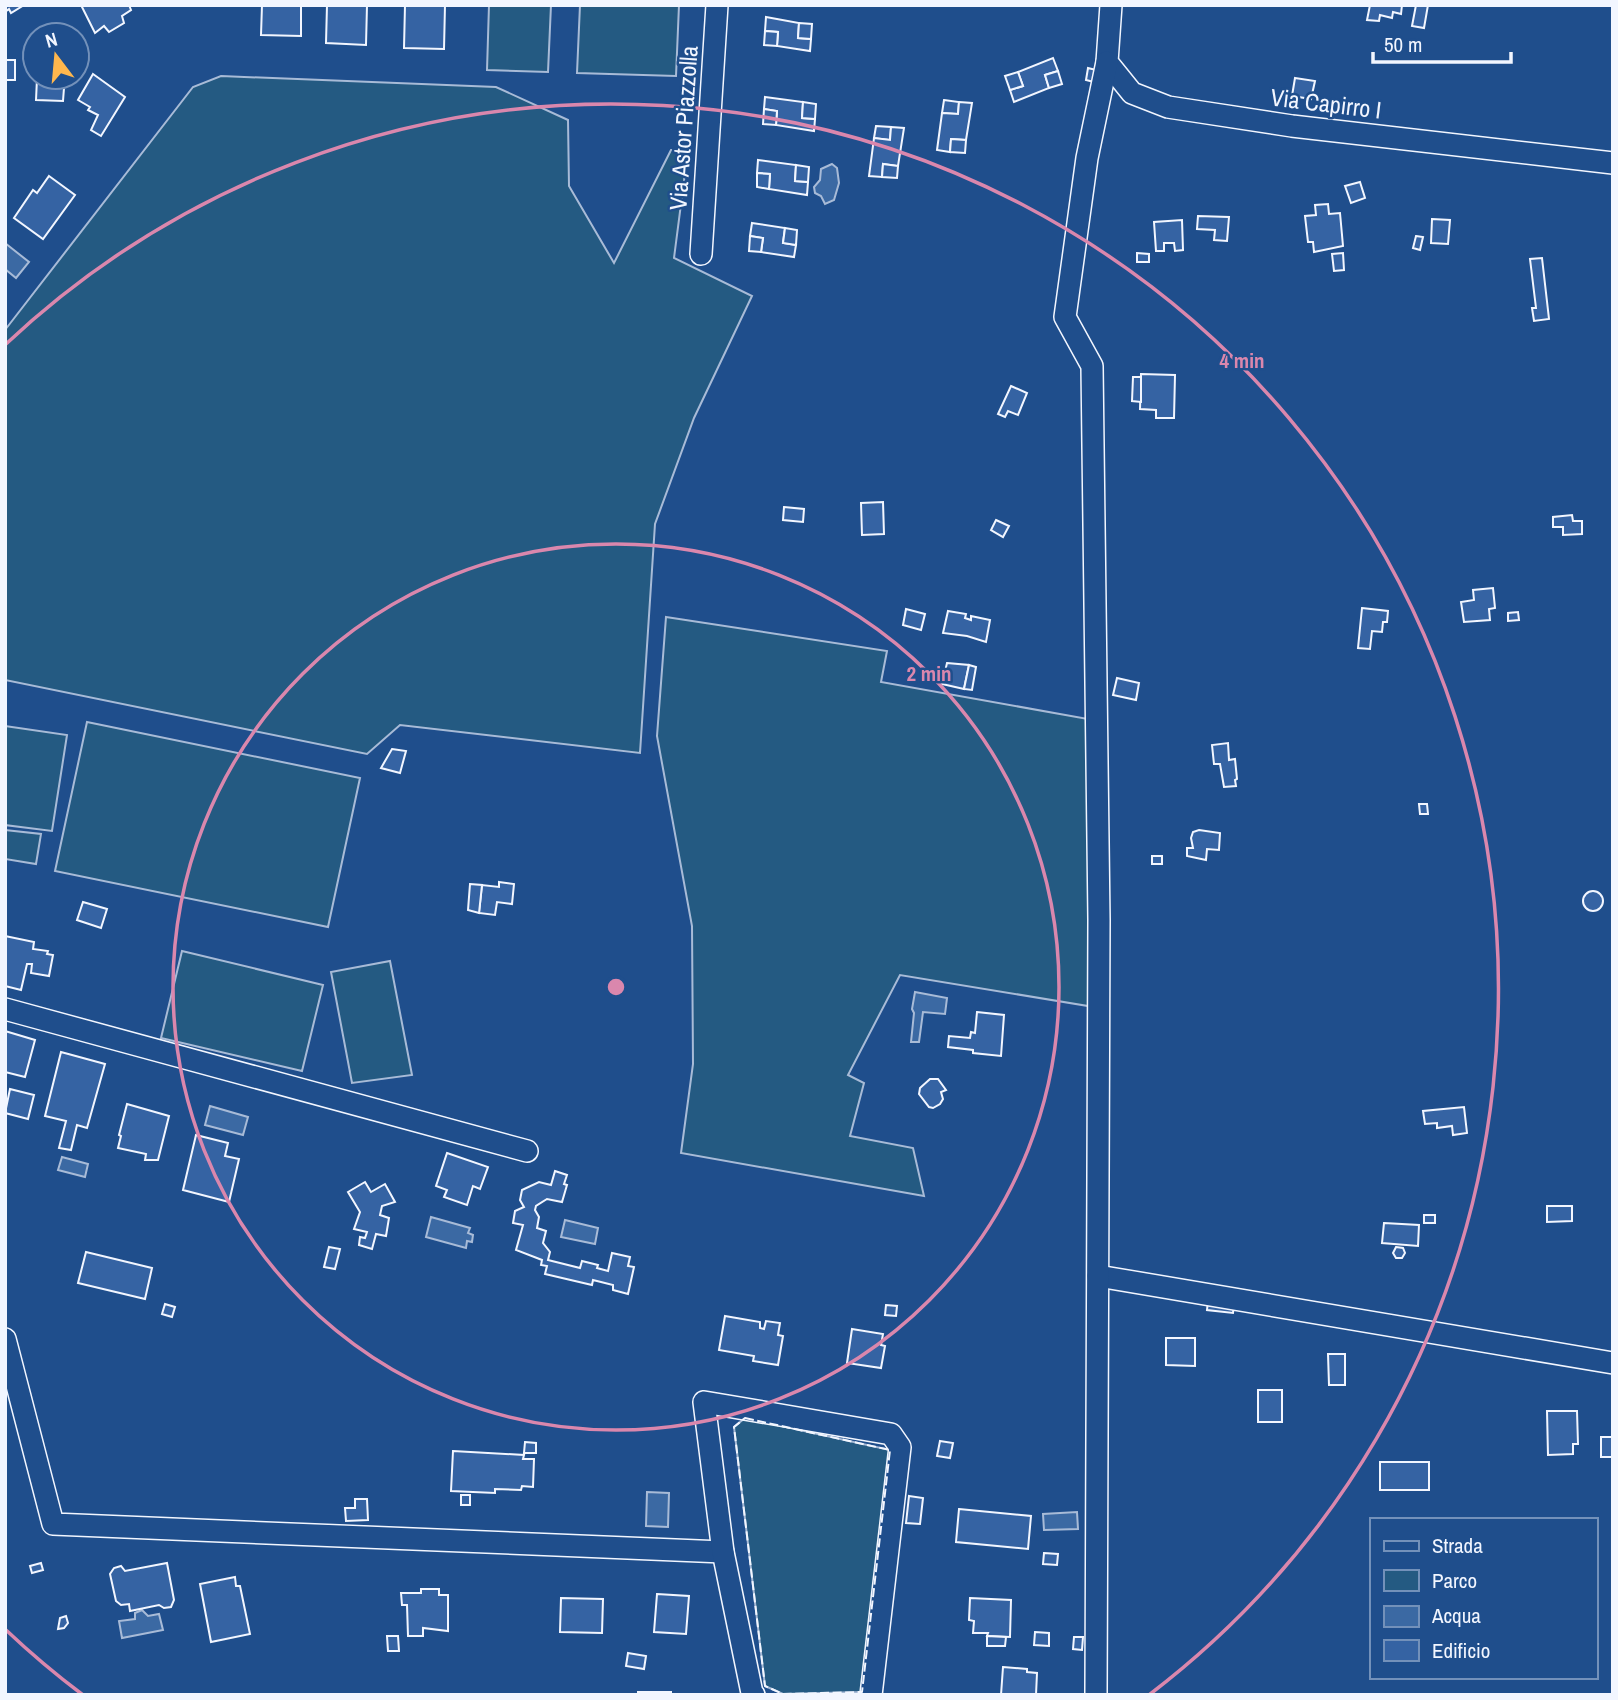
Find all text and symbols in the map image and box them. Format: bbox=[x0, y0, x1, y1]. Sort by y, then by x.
north arrow bbox=[21, 21, 91, 91]
scale bar bbox=[1373, 21, 1511, 65]
text: N bbox=[42, 26, 60, 54]
text: 50 m bbox=[1384, 30, 1422, 59]
street label: Via Astor Piazzolla bbox=[661, 45, 705, 211]
street label: Via Capirro I bbox=[1269, 80, 1383, 126]
text: 4 min bbox=[1220, 346, 1264, 375]
text: 2 min bbox=[907, 659, 951, 688]
centre of rings bbox=[604, 975, 628, 999]
legend bbox=[1370, 1518, 1597, 1679]
text: Strada bbox=[1432, 1531, 1483, 1560]
text: Parco bbox=[1432, 1566, 1477, 1595]
text: Acqua bbox=[1431, 1601, 1481, 1630]
text: Edificio bbox=[1432, 1636, 1490, 1665]

